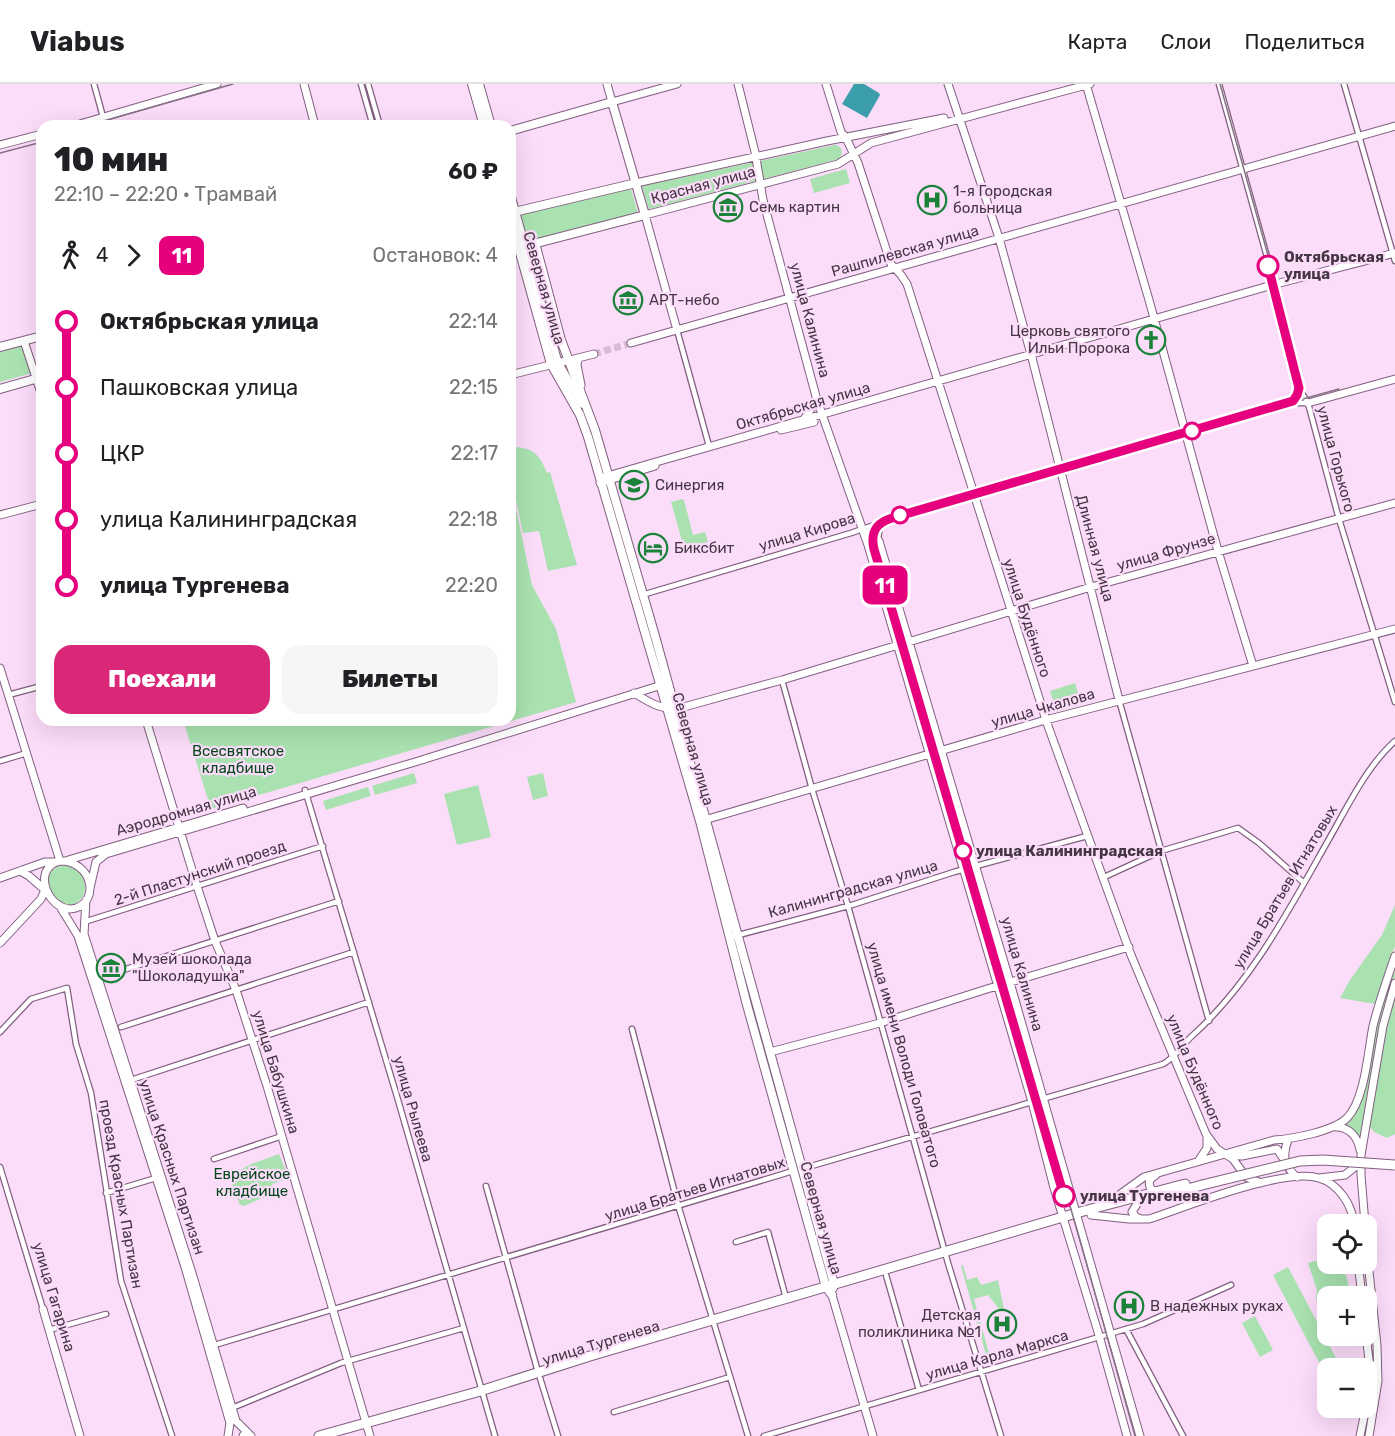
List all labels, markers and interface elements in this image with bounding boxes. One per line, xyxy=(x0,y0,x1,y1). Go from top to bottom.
text: Viabus xyxy=(30,25,125,58)
text: Карта xyxy=(1067,29,1127,54)
text: Слои xyxy=(1160,29,1211,54)
text: Поделиться xyxy=(1244,29,1365,54)
text: 10 мин xyxy=(54,140,168,179)
text: 60 ₽ xyxy=(448,158,498,185)
street label: Красная улица xyxy=(649,162,757,208)
text: 22:10 – 22:20 · Трамвай xyxy=(54,182,277,206)
place label: 1-я Городская больница xyxy=(953,182,1052,217)
hospital icon: 1-я Городская больница xyxy=(916,184,948,216)
museum icon: Семь картин xyxy=(712,191,744,223)
place label: Семь картин xyxy=(749,198,840,216)
street label: Рашпилевская улица xyxy=(829,221,981,281)
street label: Северная улица xyxy=(519,229,569,347)
icon: walk xyxy=(54,239,87,272)
icon: forward xyxy=(117,239,150,272)
text: 4 xyxy=(96,243,108,267)
text: 11 xyxy=(171,243,192,268)
text: Остановок: 4 xyxy=(373,243,498,267)
place label: Октябрьская улица xyxy=(1284,248,1384,283)
marker: Октябрьская улица xyxy=(1257,255,1279,277)
street label: улица Калинина xyxy=(786,261,834,379)
museum icon: АРТ-небо xyxy=(612,284,644,316)
place label: АРТ-небо xyxy=(649,291,720,309)
text: Октябрьская улица xyxy=(100,308,319,335)
text: 22:14 xyxy=(448,309,498,333)
place label: Церковь святого Ильи Пророка xyxy=(1010,322,1130,357)
church icon: Церковь святого Ильи Пророка xyxy=(1135,324,1167,356)
text: Пашковская улица xyxy=(100,374,298,401)
text: 22:15 xyxy=(449,375,498,399)
street label: Октябрьская улица xyxy=(734,378,872,434)
street label: улица Горького xyxy=(1313,404,1359,514)
unlabelled marker xyxy=(1183,422,1201,440)
text: ЦКР xyxy=(100,440,144,467)
text: 22:17 xyxy=(451,441,498,465)
school or university icon: Синергия xyxy=(618,469,650,501)
place label: Синергия xyxy=(655,476,724,494)
street label: Длинная улица xyxy=(1072,493,1118,603)
text: улица Калининградская xyxy=(100,506,357,533)
unlabelled marker xyxy=(891,506,909,524)
text: 22:18 xyxy=(448,507,498,531)
street label: улица Кирова xyxy=(757,509,857,555)
street label: улица Фрунзе xyxy=(1115,529,1217,575)
hotel icon: Биксбит xyxy=(637,532,669,564)
place label: Биксбит xyxy=(674,539,735,557)
street label: улица Будённого xyxy=(999,556,1055,680)
line badge: 11 xyxy=(858,566,912,604)
text: улица Тургенева xyxy=(100,572,289,599)
text: 22:20 xyxy=(445,573,498,597)
text: 11 xyxy=(875,573,895,598)
button: Поехали xyxy=(54,645,270,714)
button: Билеты xyxy=(282,645,498,714)
street label: улица Чкалова xyxy=(989,685,1097,731)
street label: Северная улица xyxy=(668,690,718,808)
park label: Всесвятское кладбище xyxy=(192,742,284,777)
street label: Аэродромная улица xyxy=(114,782,258,840)
street label: улица Братьев Игнатовых xyxy=(1229,802,1341,972)
street label: 2-й Пластунский проезд xyxy=(112,837,288,909)
marker: улица Калининградская xyxy=(954,842,972,860)
place label: улица Калининградская xyxy=(976,842,1163,860)
street label: Калининградская улица xyxy=(766,856,940,922)
street label: улица Калинина xyxy=(997,915,1047,1033)
street label: улица имени Володи Головатого xyxy=(863,940,945,1170)
place label: Музей шоколада "Шоколадушка" xyxy=(132,950,252,985)
museum icon: Музей шоколада "Шоколадушка" xyxy=(95,952,127,984)
street label: улица Бабушкина xyxy=(249,1008,303,1136)
street label: улица Будённого xyxy=(1163,1011,1227,1133)
street label: улица Рылеева xyxy=(389,1054,437,1164)
street label: улица Красных Партизан xyxy=(135,1077,209,1257)
street label: проезд Красных Партизан xyxy=(95,1098,147,1290)
street label: улица Братьев Игнатовых xyxy=(603,1153,787,1225)
street label: Северная улица xyxy=(796,1159,846,1277)
park label: Еврейское кладбище xyxy=(214,1165,290,1200)
marker: улица Тургенева xyxy=(1053,1185,1075,1207)
place label: улица Тургенева xyxy=(1080,1187,1209,1205)
map controls xyxy=(1317,1214,1377,1418)
button: locate xyxy=(1317,1214,1377,1274)
street label: улица Гагарина xyxy=(29,1240,79,1354)
button: + xyxy=(1317,1286,1377,1346)
hospital icon: В надежных руках xyxy=(1113,1290,1145,1322)
place label: В надежных руках xyxy=(1150,1297,1283,1315)
place label: Детская поликлиника №1 xyxy=(858,1306,981,1341)
hospital icon: Детская поликлиника №1 xyxy=(986,1308,1018,1340)
street label: улица Тургенева xyxy=(540,1317,662,1369)
street label: улица Карла Маркса xyxy=(924,1326,1070,1384)
button: − xyxy=(1317,1358,1377,1418)

